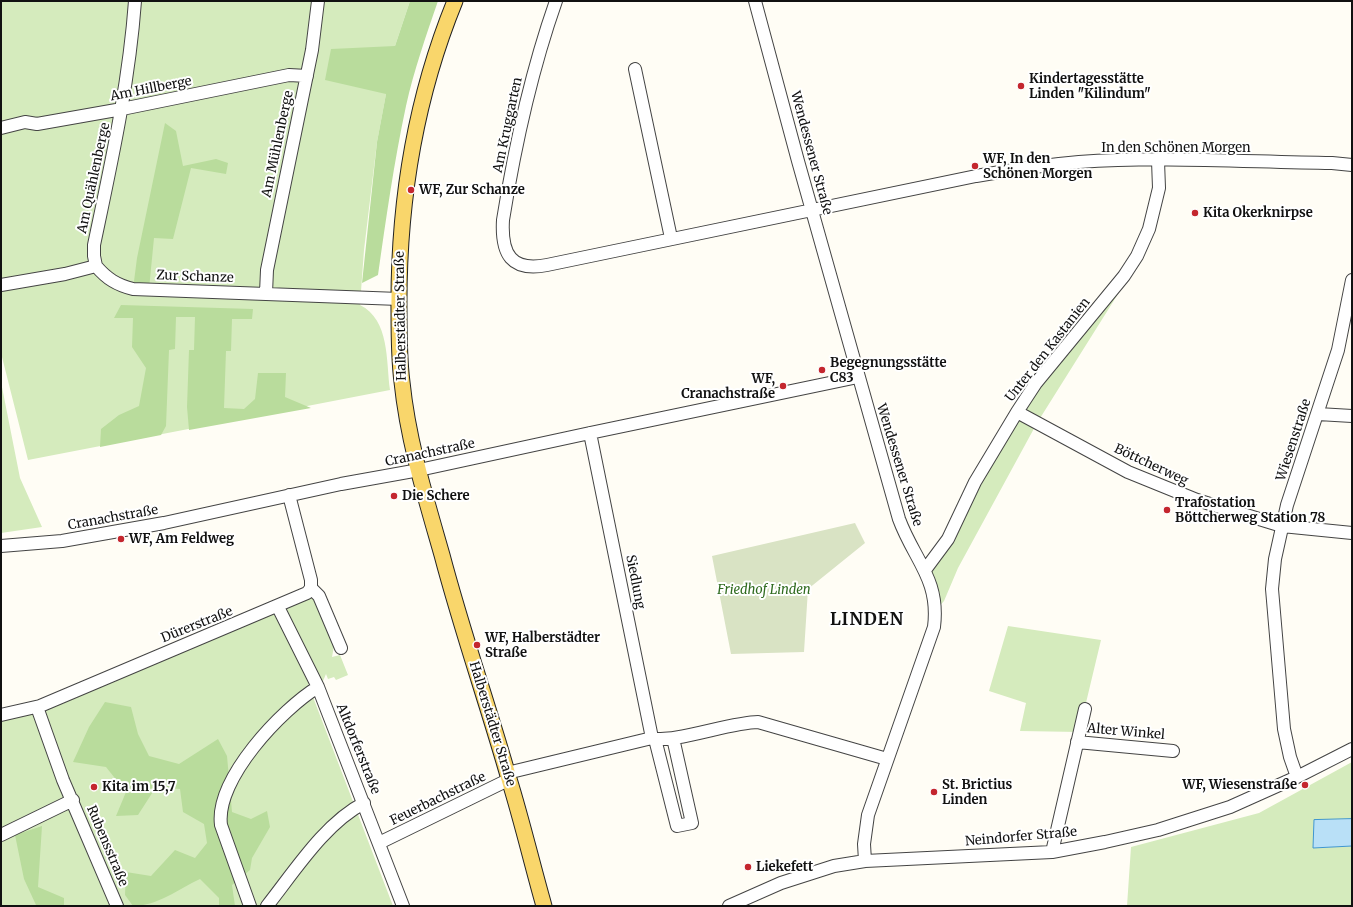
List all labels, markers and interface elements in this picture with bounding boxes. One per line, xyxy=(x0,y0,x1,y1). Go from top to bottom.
place label: Kindertagesstätte Linden "Kilindum" xyxy=(1029,71,1151,102)
street label: Am Hillberge xyxy=(109,73,193,105)
street label: Am Kruggarten xyxy=(490,76,526,174)
marker: Kindertagesstätte Linden "Kilindum" xyxy=(1016,81,1026,91)
street label: Am Mühlenberge xyxy=(259,89,297,199)
street label: Wendessener Straße xyxy=(787,89,835,217)
street label: Am Quählenberge xyxy=(75,121,113,235)
street label: In den Schönen Morgen xyxy=(1101,140,1251,156)
place label: WF, In den Schönen Morgen xyxy=(983,151,1092,182)
marker: WF, In den Schönen Morgen xyxy=(970,161,980,171)
place label: WF, Zur Schanze xyxy=(419,182,525,198)
marker: WF, Zur Schanze xyxy=(406,185,416,195)
place label: Kita Okerknirpse xyxy=(1203,205,1313,221)
marker: Kita Okerknirpse xyxy=(1190,208,1200,218)
street label: Halberstädter Straße xyxy=(392,251,410,381)
street label: Zur Schanze xyxy=(156,268,234,286)
street label: Unter den Kastanien xyxy=(1003,295,1093,405)
place label: Begegnungsstätte C83 xyxy=(830,355,947,386)
marker: Begegnungsstätte C83 xyxy=(817,365,827,375)
place label: WF, Cranachstraße xyxy=(681,371,775,402)
marker: WF, Cranachstraße xyxy=(778,381,788,391)
street label: Wiesenstraße xyxy=(1273,397,1315,483)
street label: Wendessener Straße xyxy=(873,402,925,528)
street label: Cranachstraße xyxy=(384,436,476,470)
street label: Böttcherweg xyxy=(1111,441,1191,489)
place label: Die Schere xyxy=(402,488,470,504)
marker: Die Schere xyxy=(389,491,399,501)
place label: Trafostation Böttcherweg Station 78 xyxy=(1175,495,1325,526)
street label: Cranachstraße xyxy=(67,502,159,534)
marker: Trafostation Böttcherweg Station 78 xyxy=(1162,505,1172,515)
place label: WF, Am Feldweg xyxy=(129,531,234,547)
marker: WF, Am Feldweg xyxy=(116,534,126,544)
street label: Siedlung xyxy=(622,554,648,610)
park label: Friedhof Linden xyxy=(717,582,811,598)
street label: Dürerstraße xyxy=(159,604,235,646)
district label: LINDEN xyxy=(830,610,904,630)
place label: WF, Halberstädter Straße xyxy=(485,630,600,661)
marker: WF, Halberstädter Straße xyxy=(472,640,482,650)
street label: Halberstädter Straße xyxy=(466,660,518,788)
street label: Altdorferstraße xyxy=(333,701,383,797)
street label: Alter Winkel xyxy=(1086,721,1166,743)
street label: Feuerbachstraße xyxy=(388,769,488,829)
place label: St. Brictius Linden xyxy=(942,777,1012,808)
place label: WF, Wiesenstraße xyxy=(1182,777,1297,793)
place label: Kita im 15,7 xyxy=(102,779,176,795)
marker: WF, Wiesenstraße xyxy=(1300,780,1310,790)
marker: Kita im 15,7 xyxy=(89,782,99,792)
marker: St. Brictius Linden xyxy=(929,787,939,797)
street label: Rubensstraße xyxy=(83,803,131,889)
street label: Neindorfer Straße xyxy=(964,824,1078,850)
place label: Liekefett xyxy=(756,859,813,875)
marker: Liekefett xyxy=(743,862,753,872)

